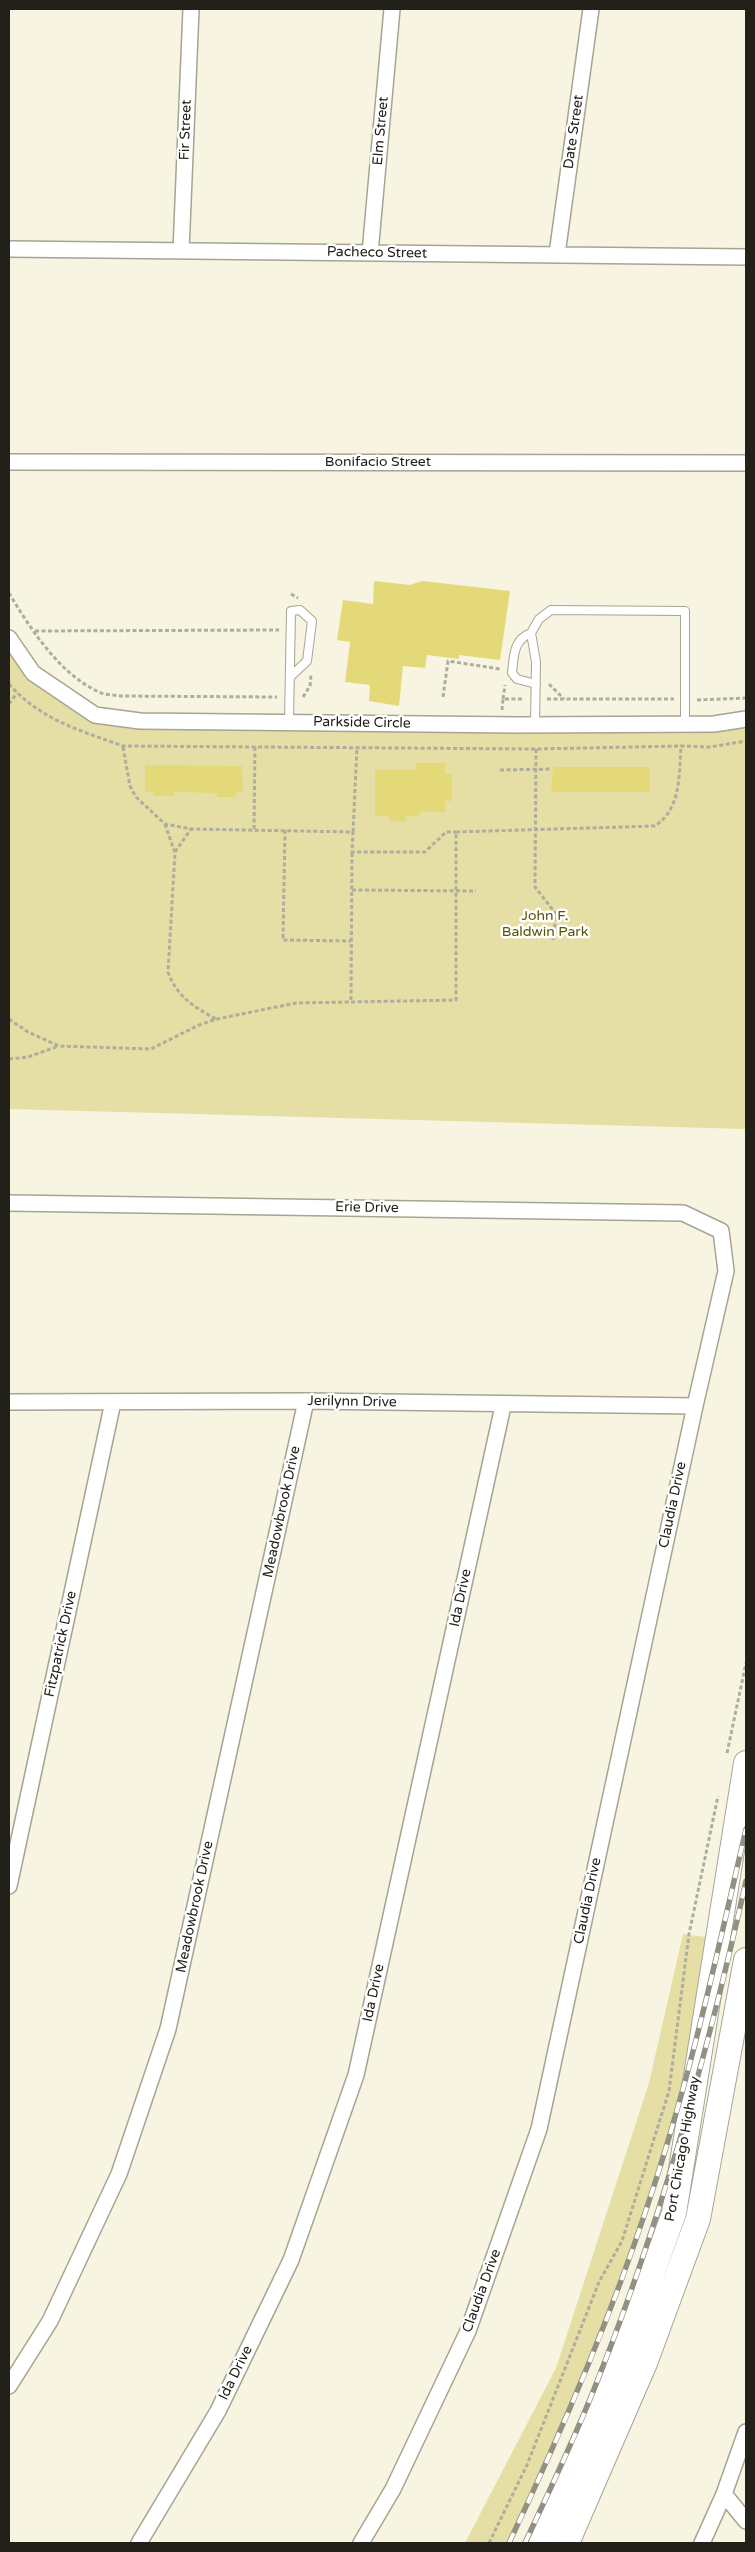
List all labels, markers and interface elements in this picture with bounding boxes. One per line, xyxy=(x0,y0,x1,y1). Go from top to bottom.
street label: Date Street xyxy=(560,94,588,170)
street label: Elm Street xyxy=(370,96,392,166)
street label: Fir Street xyxy=(177,99,195,161)
street label: Pacheco Street xyxy=(327,244,427,262)
street label: Bonifacio Street xyxy=(325,454,431,470)
street label: Parkside Circle xyxy=(313,714,411,732)
park label: John F. Baldwin Park xyxy=(502,908,588,940)
street label: Erie Drive xyxy=(335,1199,399,1217)
street label: Jerilynn Drive xyxy=(307,1393,397,1411)
street label: Meadowbrook Drive xyxy=(260,1445,304,1579)
street label: Claudia Drive xyxy=(656,1460,690,1550)
street label: Ida Drive xyxy=(447,1568,475,1628)
street label: Fitzpatrick Drive xyxy=(42,1589,80,1699)
street label: Meadowbrook Drive xyxy=(173,1840,217,1974)
street label: Claudia Drive xyxy=(571,1856,605,1946)
street label: Ida Drive xyxy=(360,1963,388,2023)
street label: Port Chicago Highway xyxy=(662,2075,704,2223)
street label: Claudia Drive xyxy=(459,2247,505,2335)
street label: Ida Drive xyxy=(216,2343,256,2403)

